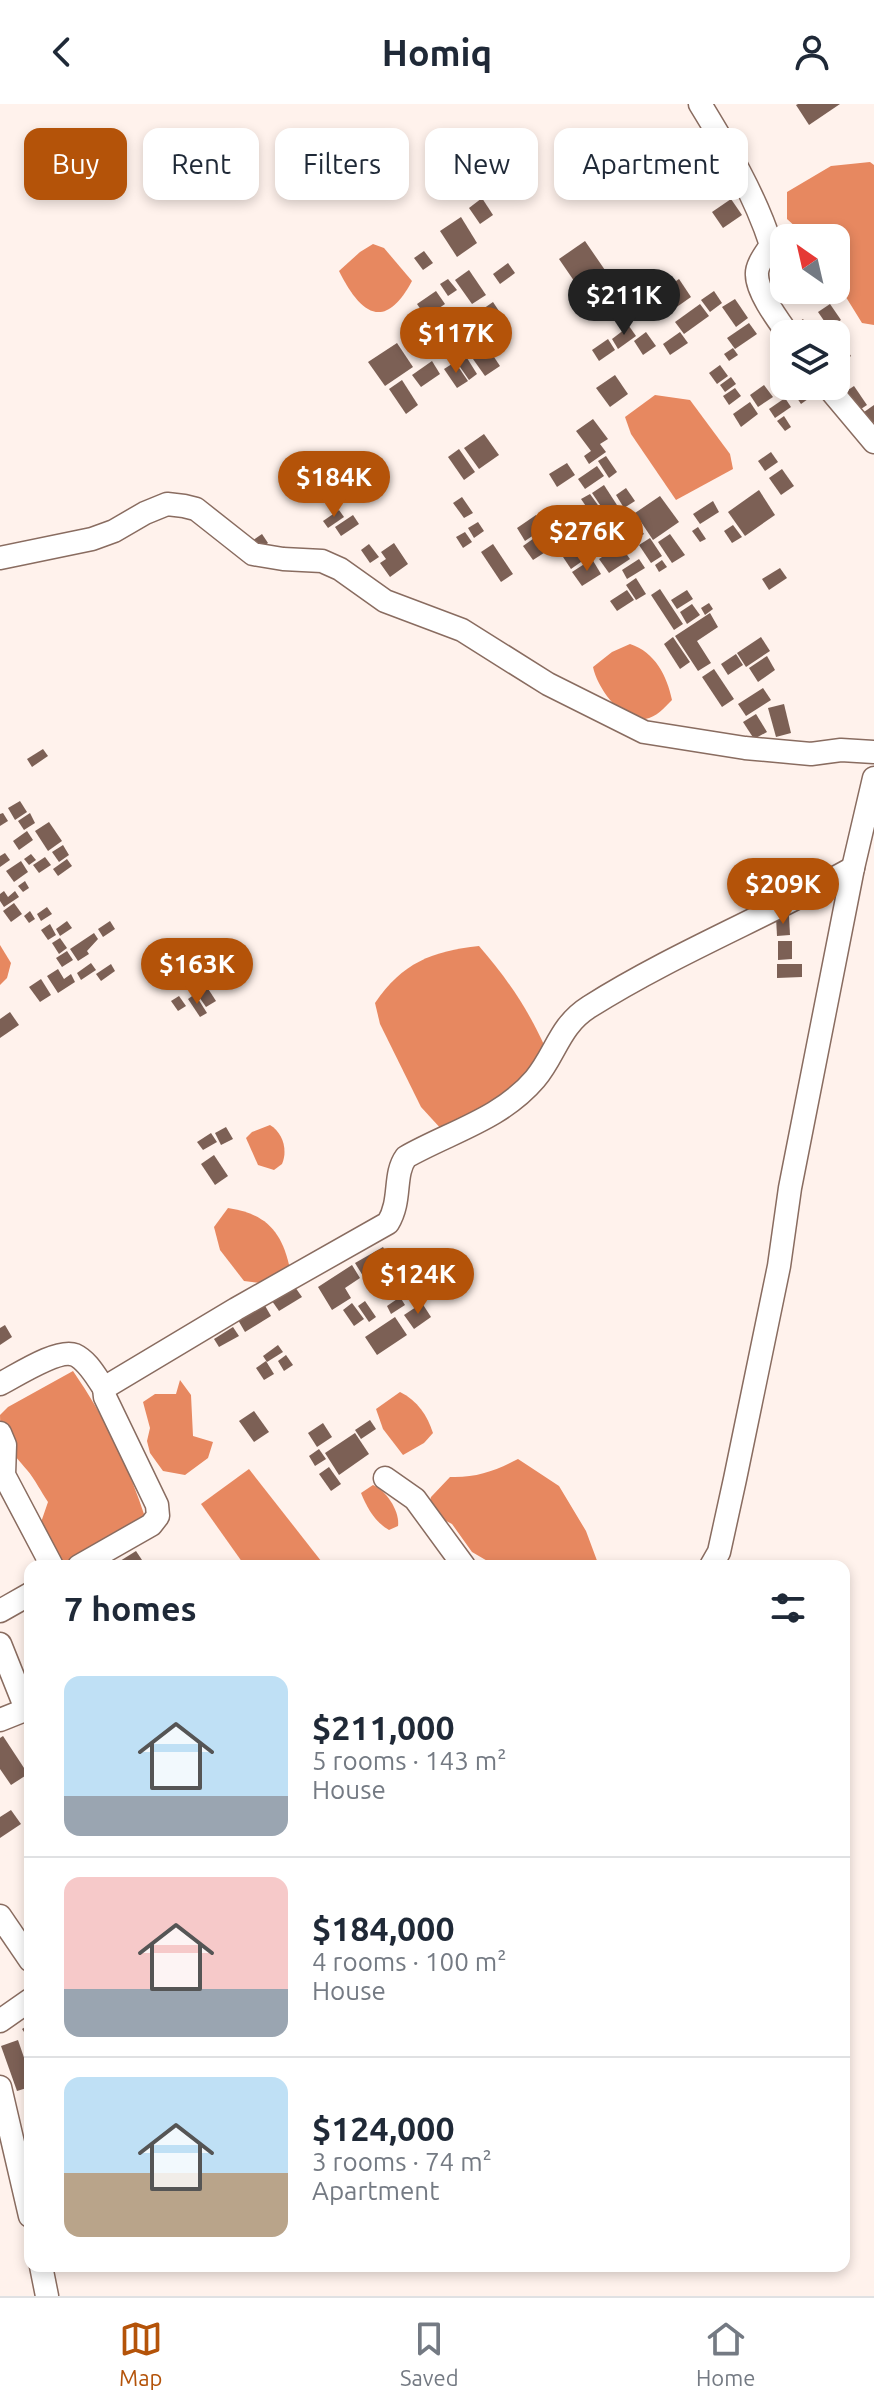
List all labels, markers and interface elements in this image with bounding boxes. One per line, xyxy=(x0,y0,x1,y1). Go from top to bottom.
icon: back xyxy=(40,30,84,74)
icon: person xyxy=(790,30,834,74)
text: Homiq xyxy=(382,32,492,73)
chip: Buy xyxy=(24,128,127,200)
chip: Rent xyxy=(143,128,259,200)
chip: Filters xyxy=(275,128,409,200)
chip: New xyxy=(425,128,538,200)
chip: Apartment xyxy=(554,128,748,200)
north arrow xyxy=(770,224,850,304)
map controls xyxy=(770,224,850,400)
pin: $211K xyxy=(568,269,680,337)
text: $211K xyxy=(586,280,662,309)
pin: $117K xyxy=(400,307,512,375)
text: $117K xyxy=(418,318,494,347)
button: layers xyxy=(770,320,850,400)
pin: $184K xyxy=(278,451,390,519)
text: $184K xyxy=(296,462,372,491)
pin: $276K xyxy=(531,505,643,573)
text: $276K xyxy=(549,516,625,545)
pin: $209K xyxy=(727,858,839,926)
text: $209K xyxy=(745,869,821,898)
pin: $163K xyxy=(141,938,253,1006)
text: $163K xyxy=(159,949,235,978)
pin: $124K xyxy=(362,1248,474,1316)
text: $124K xyxy=(380,1259,456,1288)
icon: filters xyxy=(766,1586,810,1630)
text: 7 homes xyxy=(64,1589,197,1627)
icon: home xyxy=(128,1708,224,1804)
text: $211,000 xyxy=(312,1708,455,1746)
text: 5 rooms · 143 m² xyxy=(312,1746,507,1775)
text: House xyxy=(312,1775,386,1804)
icon: home xyxy=(128,1909,224,2005)
text: $184,000 xyxy=(312,1909,455,1947)
text: 4 rooms · 100 m² xyxy=(312,1947,507,1976)
text: House xyxy=(312,1976,386,2005)
icon: home xyxy=(128,2109,224,2205)
text: $124,000 xyxy=(312,2109,455,2147)
text: 3 rooms · 74 m² xyxy=(312,2147,492,2176)
text: Apartment xyxy=(312,2176,439,2205)
tab: Map xyxy=(119,2317,163,2390)
tab: Saved xyxy=(400,2317,459,2390)
tab: Home xyxy=(696,2317,755,2390)

